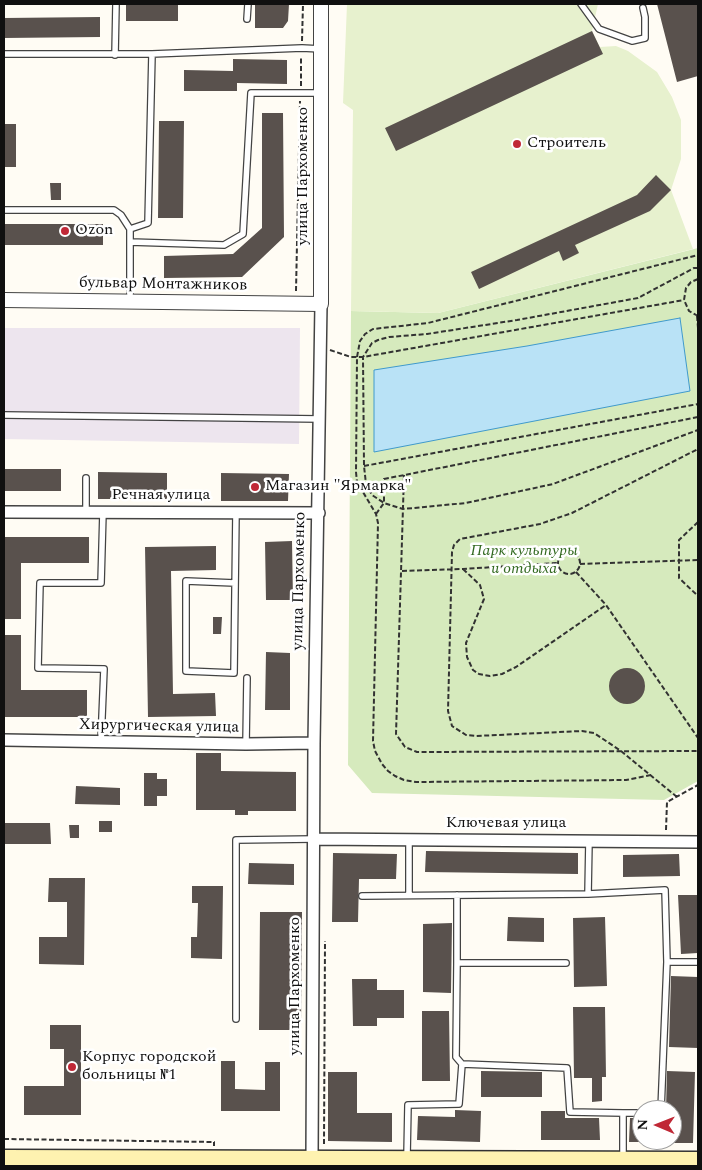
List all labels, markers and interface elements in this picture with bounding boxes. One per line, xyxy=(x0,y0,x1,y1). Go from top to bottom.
street label: улица Пархоменко xyxy=(294,107,314,245)
place label: Строитель xyxy=(527,134,606,154)
marker: Строитель xyxy=(511,138,523,150)
place label: Ozon xyxy=(75,221,113,241)
marker: Ozon xyxy=(59,225,71,237)
street label: бульвар Монтажников xyxy=(79,274,247,296)
place label: Магазин "Ярмарка" xyxy=(265,477,412,497)
marker: Магазин "Ярмарка" xyxy=(249,481,261,493)
street label: Речная улица xyxy=(112,486,210,506)
street label: улица Пархоменко xyxy=(289,512,311,650)
park label: Парк культуры и отдыха xyxy=(470,542,578,580)
street label: Хирургическая улица xyxy=(79,716,239,738)
street label: Ключевая улица xyxy=(446,814,566,834)
street label: улица Пархоменко xyxy=(286,917,306,1055)
place label: Корпус городской больницы №1 xyxy=(82,1048,216,1086)
marker: Корпус городской больницы №1 xyxy=(66,1061,78,1073)
north arrow xyxy=(632,1100,682,1150)
text: N xyxy=(632,1119,653,1131)

